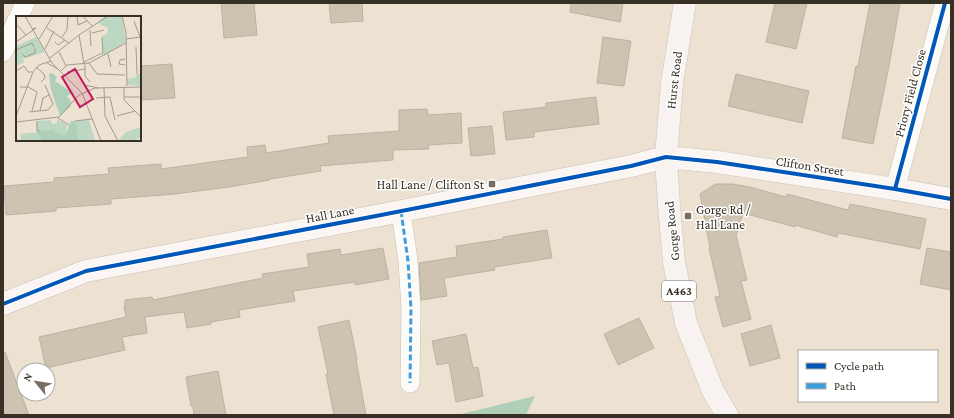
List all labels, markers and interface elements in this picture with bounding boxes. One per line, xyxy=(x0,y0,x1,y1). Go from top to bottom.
inset map xyxy=(16,16,141,141)
street label: Priory Field Close xyxy=(891,47,929,139)
street label: Hurst Road xyxy=(663,50,685,110)
street label: Clifton Street xyxy=(775,153,846,179)
place label: Hall Lane / Clifton St xyxy=(377,177,485,192)
marker: Hall Lane / Clifton St xyxy=(487,179,497,189)
street label: Gorge Road xyxy=(661,200,683,262)
street label: Hall Lane xyxy=(305,202,356,226)
place label: Gorge Rd / Hall Lane xyxy=(696,202,751,232)
marker: Gorge Rd / Hall Lane xyxy=(683,211,693,221)
road number: A463 xyxy=(662,281,696,301)
legend xyxy=(798,350,938,402)
text: Cycle path xyxy=(834,359,885,373)
north arrow xyxy=(16,362,56,402)
text: N xyxy=(20,370,35,383)
text: Path xyxy=(834,379,856,393)

